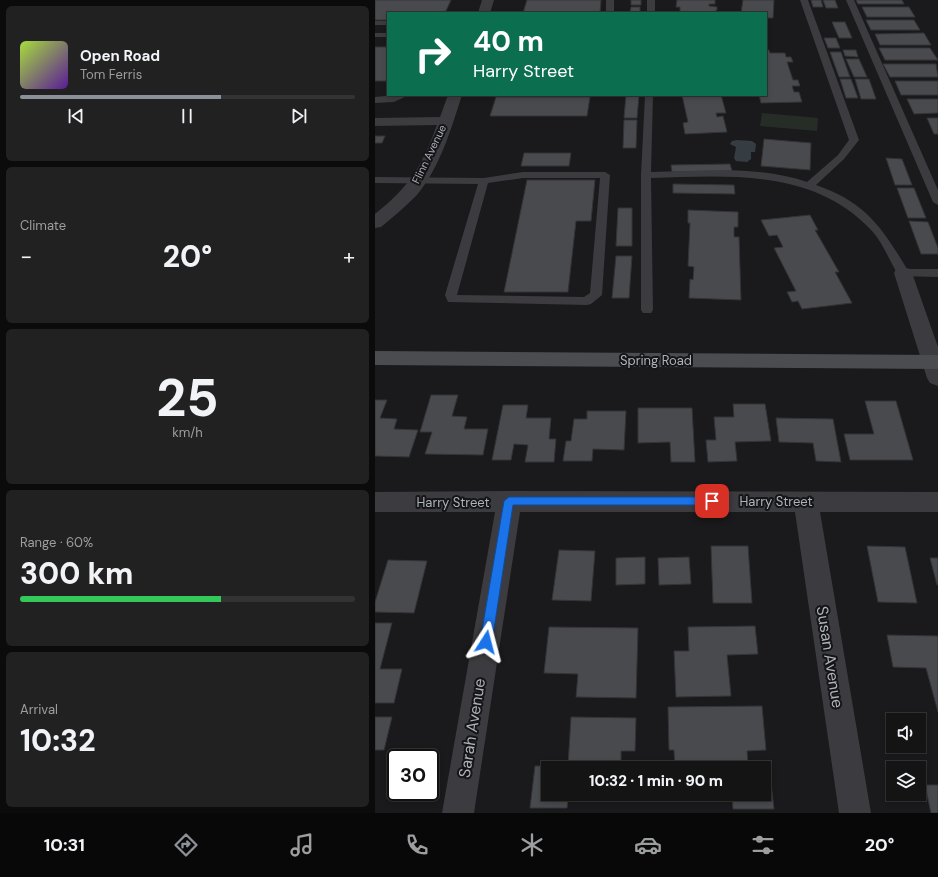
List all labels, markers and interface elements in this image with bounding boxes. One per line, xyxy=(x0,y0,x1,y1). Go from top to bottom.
text: 40 m xyxy=(473,23,544,60)
icon: right xyxy=(407,28,459,80)
text: Open Road xyxy=(80,46,160,66)
text: Harry Street xyxy=(473,59,574,83)
text: Tom Ferris xyxy=(80,66,142,83)
icon: previous xyxy=(65,105,87,127)
icon: pause xyxy=(176,105,198,127)
icon: next xyxy=(288,105,310,127)
street label: Flinn Avenue xyxy=(409,122,449,186)
text: Climate xyxy=(20,217,66,234)
text: 20° xyxy=(163,237,212,276)
text: − xyxy=(20,242,32,271)
text: + xyxy=(343,242,355,271)
street label: Spring Road xyxy=(620,352,692,369)
text: 25 xyxy=(156,364,219,432)
text: km/h xyxy=(172,424,203,441)
pin xyxy=(695,484,729,518)
icon: arrive xyxy=(701,490,723,512)
street label: Harry Street xyxy=(739,493,813,510)
street label: Harry Street xyxy=(416,494,490,511)
text: Range · 60% xyxy=(20,534,93,551)
text: 300 km xyxy=(20,554,133,593)
street label: Susan Avenue xyxy=(812,604,848,710)
position arrow xyxy=(465,621,507,663)
street label: Sarah Avenue xyxy=(454,677,490,779)
text: Arrival xyxy=(20,701,58,718)
map controls xyxy=(886,713,926,801)
button: sound xyxy=(886,713,926,753)
text: 10:32 xyxy=(20,721,96,760)
speed limit sign: 30 xyxy=(387,749,439,801)
button: layers xyxy=(886,761,926,801)
text: 10:32 · 1 min · 90 m xyxy=(589,771,723,791)
icon: directions xyxy=(172,831,200,859)
icon: music xyxy=(288,831,316,859)
icon: phone xyxy=(403,831,431,859)
icon: climate xyxy=(518,831,546,859)
icon: car xyxy=(634,831,662,859)
icon: filters xyxy=(749,831,777,859)
text: 10:31 xyxy=(44,833,85,857)
text: 20° xyxy=(865,833,894,857)

